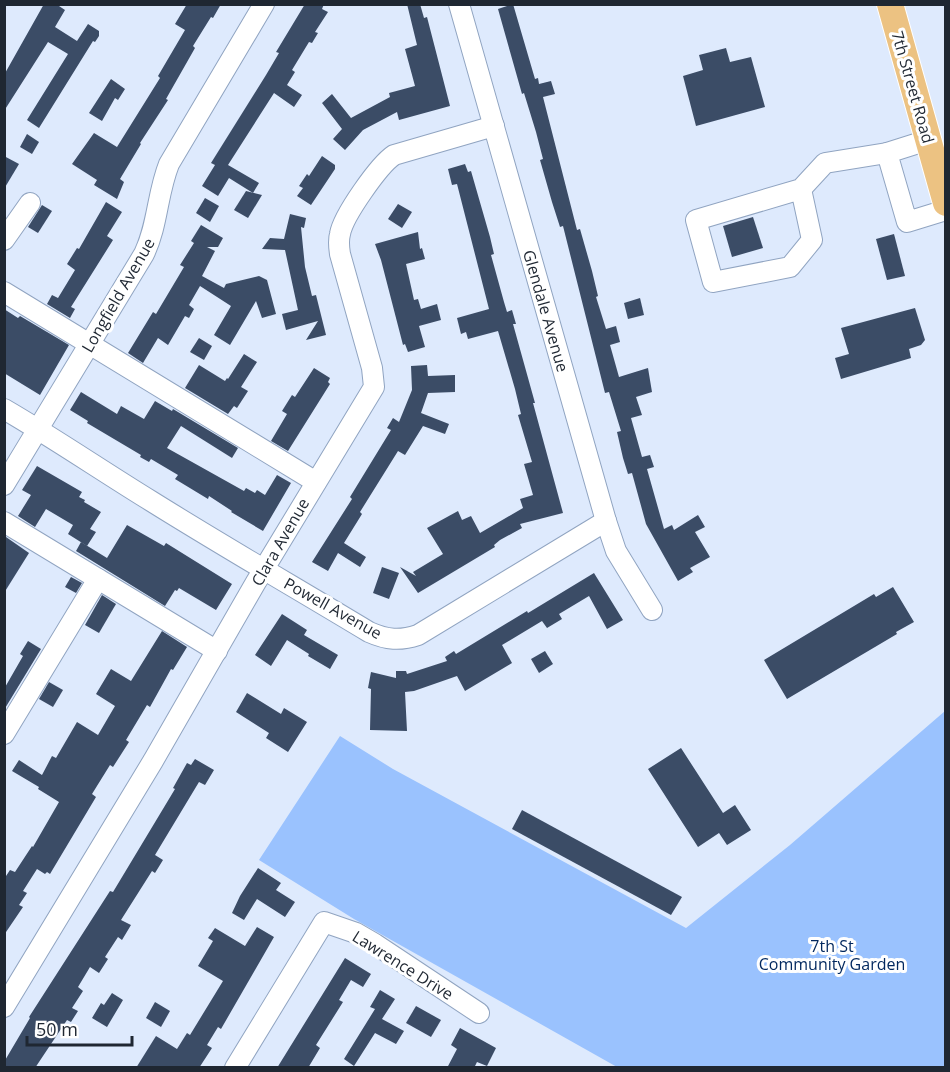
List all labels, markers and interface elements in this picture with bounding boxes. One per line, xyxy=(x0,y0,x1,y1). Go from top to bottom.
street label: 7th Street Road xyxy=(886,28,940,146)
street label: Longfield Avenue xyxy=(76,234,160,356)
street label: Glendale Avenue xyxy=(518,247,574,375)
street label: Clara Avenue xyxy=(246,494,314,590)
street label: Powell Avenue xyxy=(280,572,386,644)
street label: Lawrence Drive xyxy=(348,925,458,1005)
park label: 7th St Community Garden xyxy=(759,935,905,975)
scale bar xyxy=(27,1009,132,1047)
text: 50 m xyxy=(36,1017,78,1041)

